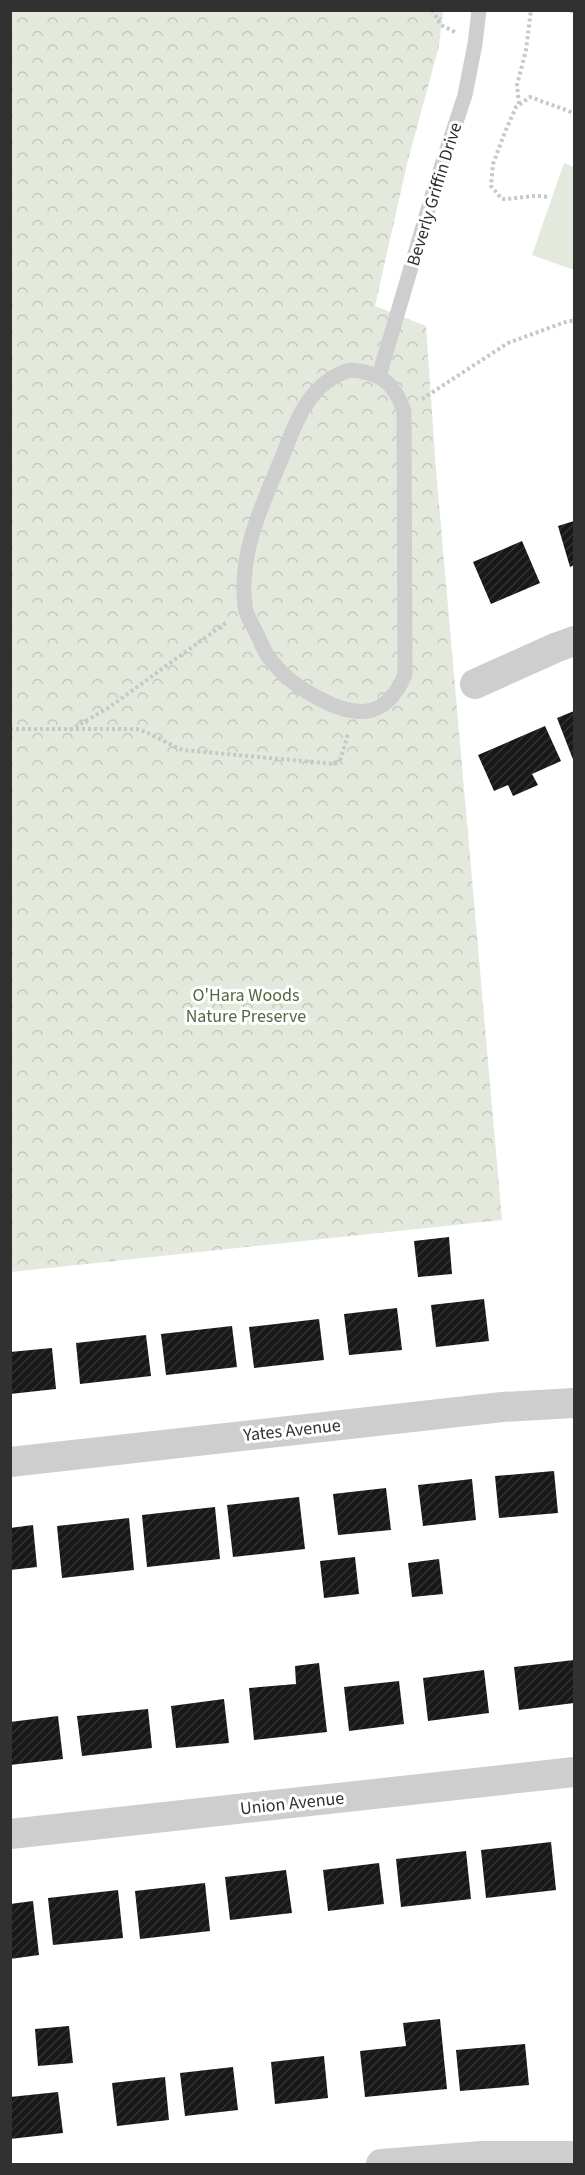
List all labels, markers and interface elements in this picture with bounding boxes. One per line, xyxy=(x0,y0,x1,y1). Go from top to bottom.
street label: Beverly Griffin Drive xyxy=(401,119,468,269)
park label: O'Hara Woods Nature Preserve xyxy=(186,983,306,1029)
street label: Yates Avenue xyxy=(241,1413,342,1448)
street label: Union Avenue xyxy=(239,1786,345,1821)

